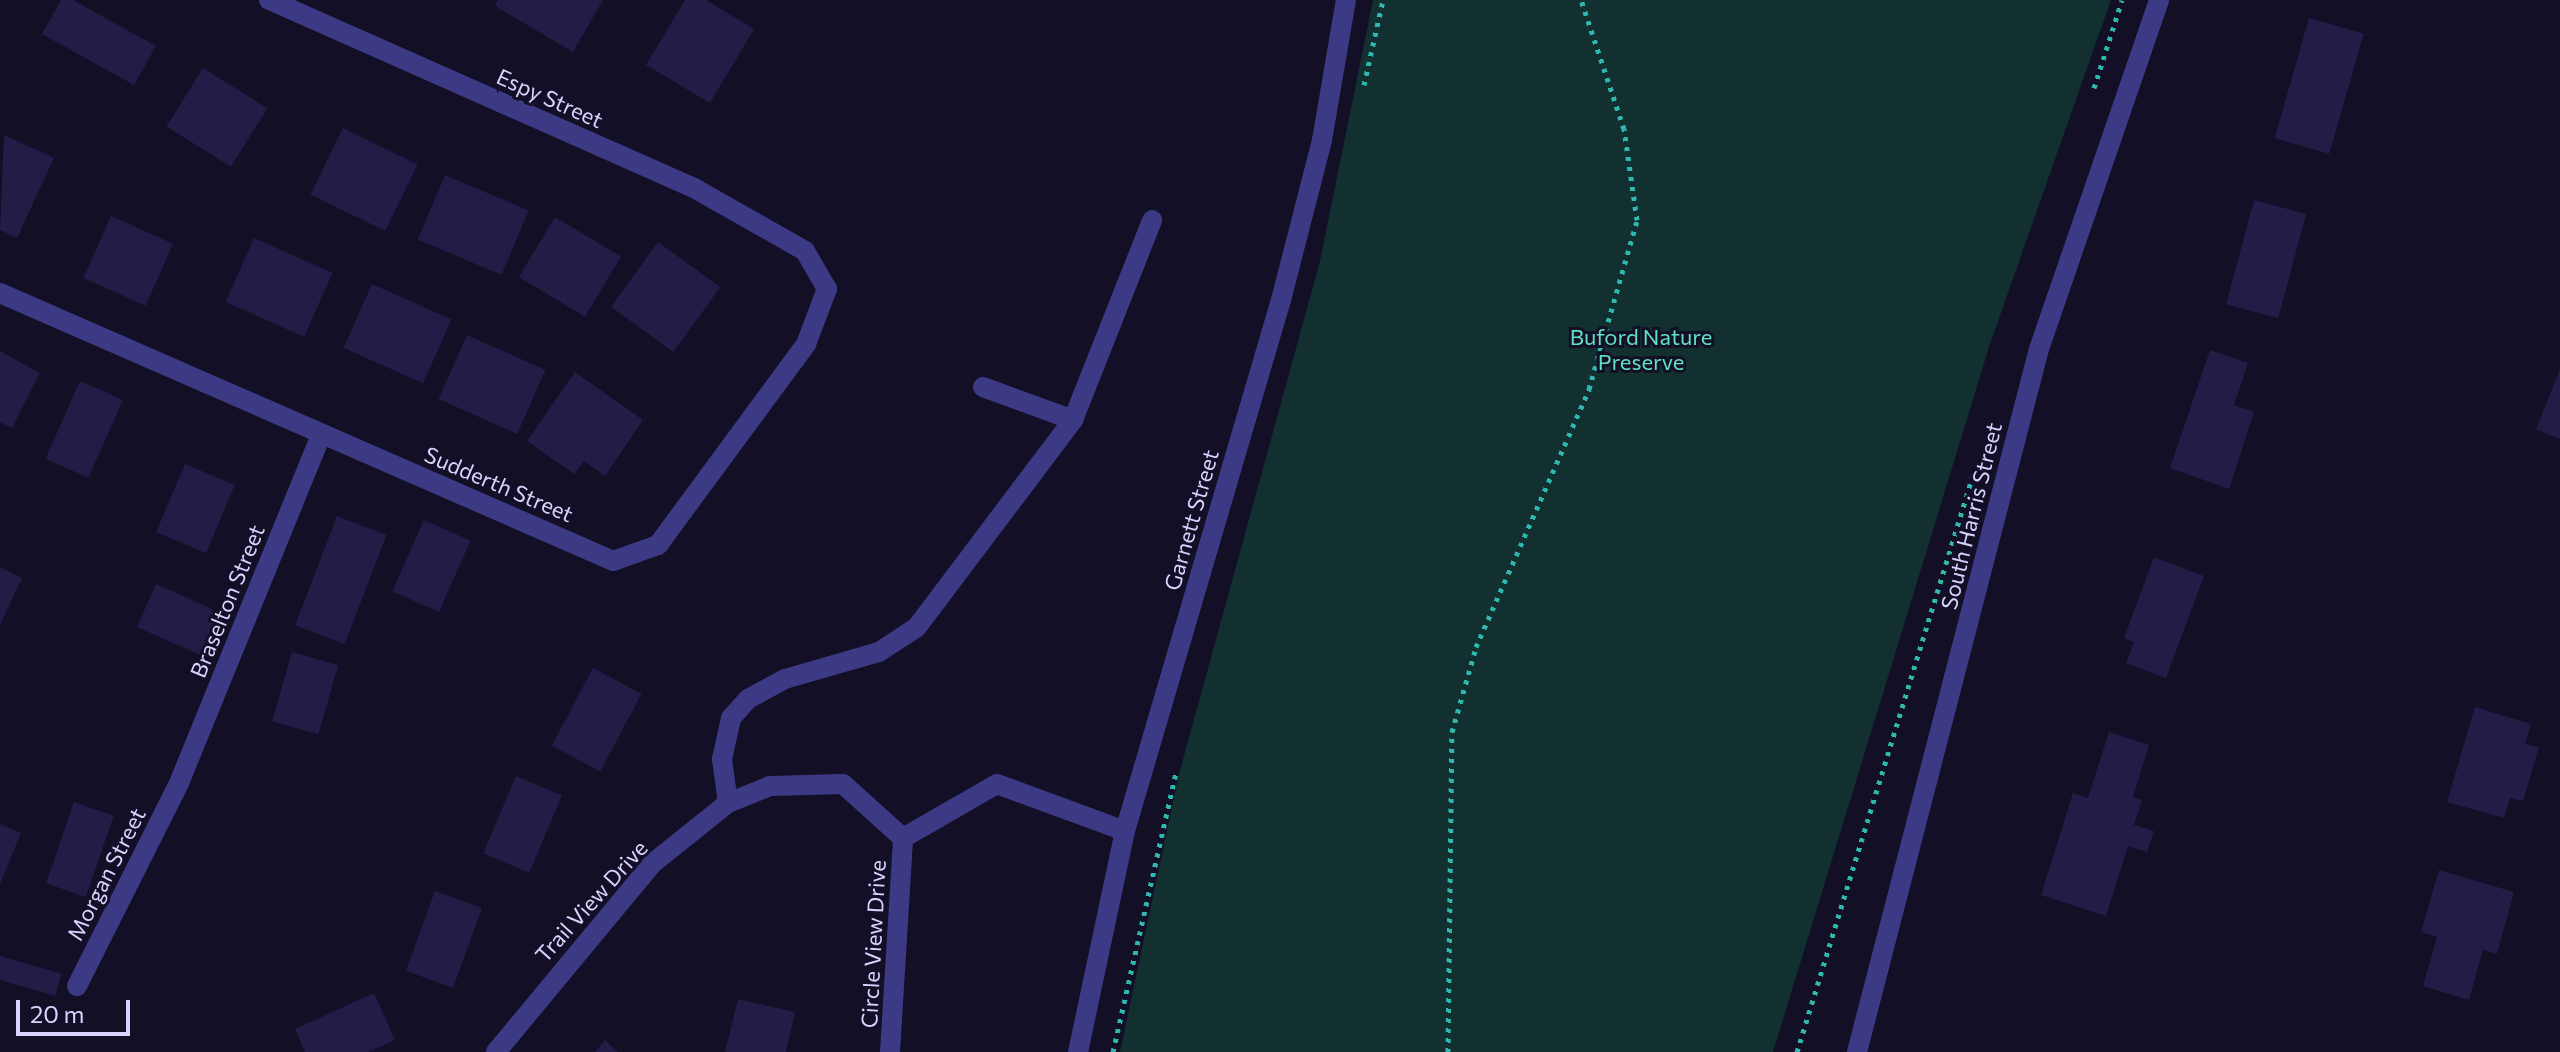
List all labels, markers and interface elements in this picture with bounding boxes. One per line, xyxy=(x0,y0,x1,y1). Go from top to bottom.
street label: Espy Street xyxy=(493,63,607,133)
park label: Buford Nature Preserve xyxy=(1570,323,1712,374)
street label: South Harris Street xyxy=(1935,420,2007,612)
street label: Sudderth Street xyxy=(421,441,577,527)
street label: Garnett Street xyxy=(1158,447,1224,593)
street label: Braselton Street xyxy=(184,521,270,681)
street label: Morgan Street xyxy=(61,803,151,945)
street label: Trail View Drive xyxy=(529,835,653,967)
street label: Circle View Drive xyxy=(855,859,891,1029)
scale bar xyxy=(20,984,134,1034)
text: 20 m xyxy=(30,999,84,1028)

